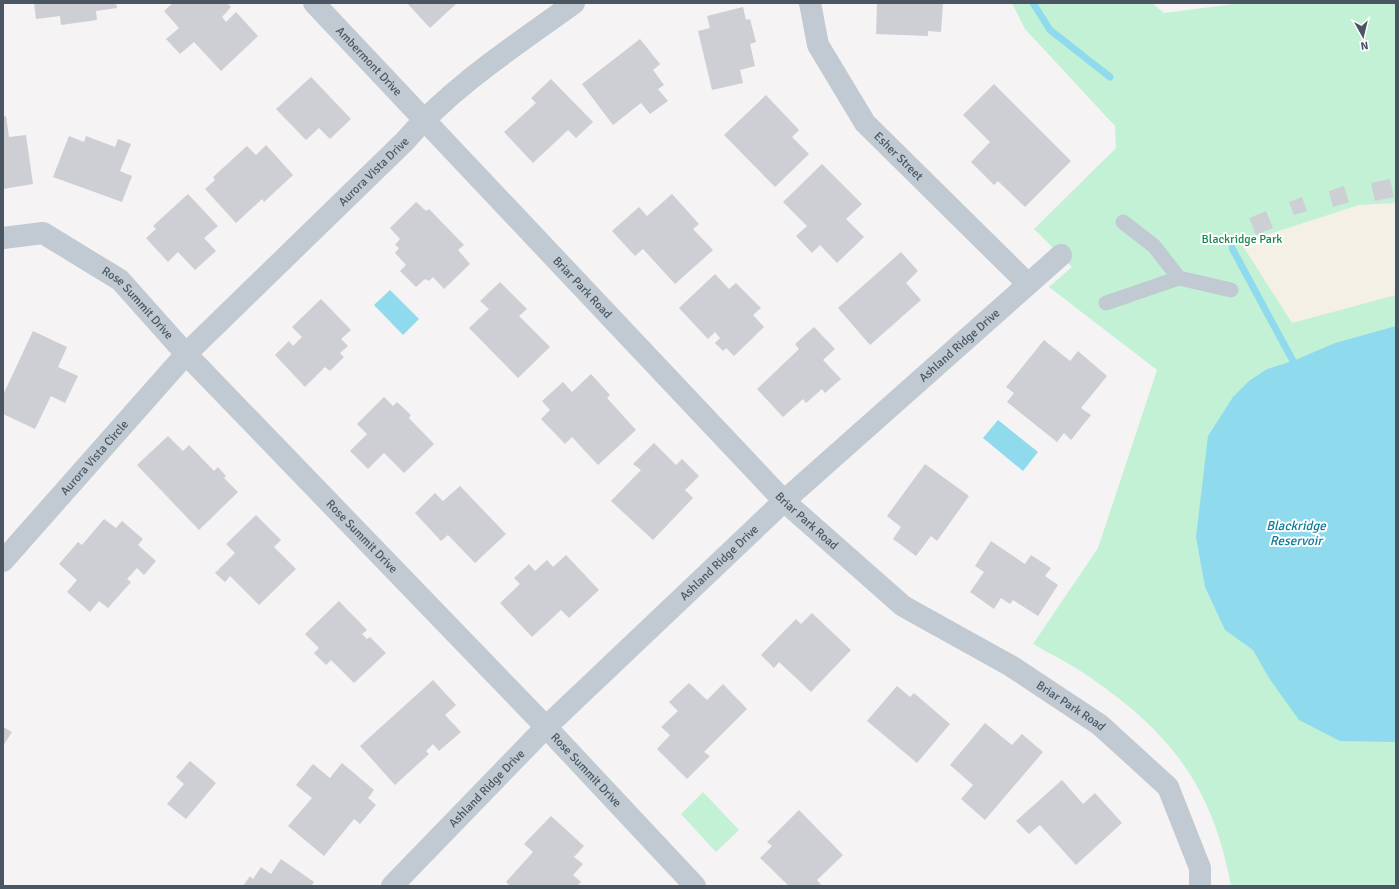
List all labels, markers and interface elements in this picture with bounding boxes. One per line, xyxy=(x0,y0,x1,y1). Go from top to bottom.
north arrow xyxy=(1343,16,1383,56)
street label: Ambermont Drive xyxy=(333,23,405,99)
text: N xyxy=(1360,38,1369,52)
street label: Esher Street xyxy=(871,129,926,184)
street label: Aurora Vista Drive xyxy=(335,134,412,209)
park label: Blackridge Park xyxy=(1202,232,1282,247)
street label: Briar Park Road xyxy=(550,253,615,321)
street label: Rose Summit Drive xyxy=(99,263,177,342)
street label: Ashland Ridge Drive xyxy=(916,305,1003,385)
street label: Aurora Vista Circle xyxy=(57,417,132,498)
street label: Briar Park Road xyxy=(772,489,841,553)
street label: Rose Summit Drive xyxy=(323,496,401,576)
water label: Blackridge Reservoir xyxy=(1266,518,1327,549)
street label: Ashland Ridge Drive xyxy=(677,522,762,604)
street label: Briar Park Road xyxy=(1034,678,1109,734)
street label: Rose Summit Drive xyxy=(548,730,625,810)
street label: Ashland Ridge Drive xyxy=(445,746,528,831)

